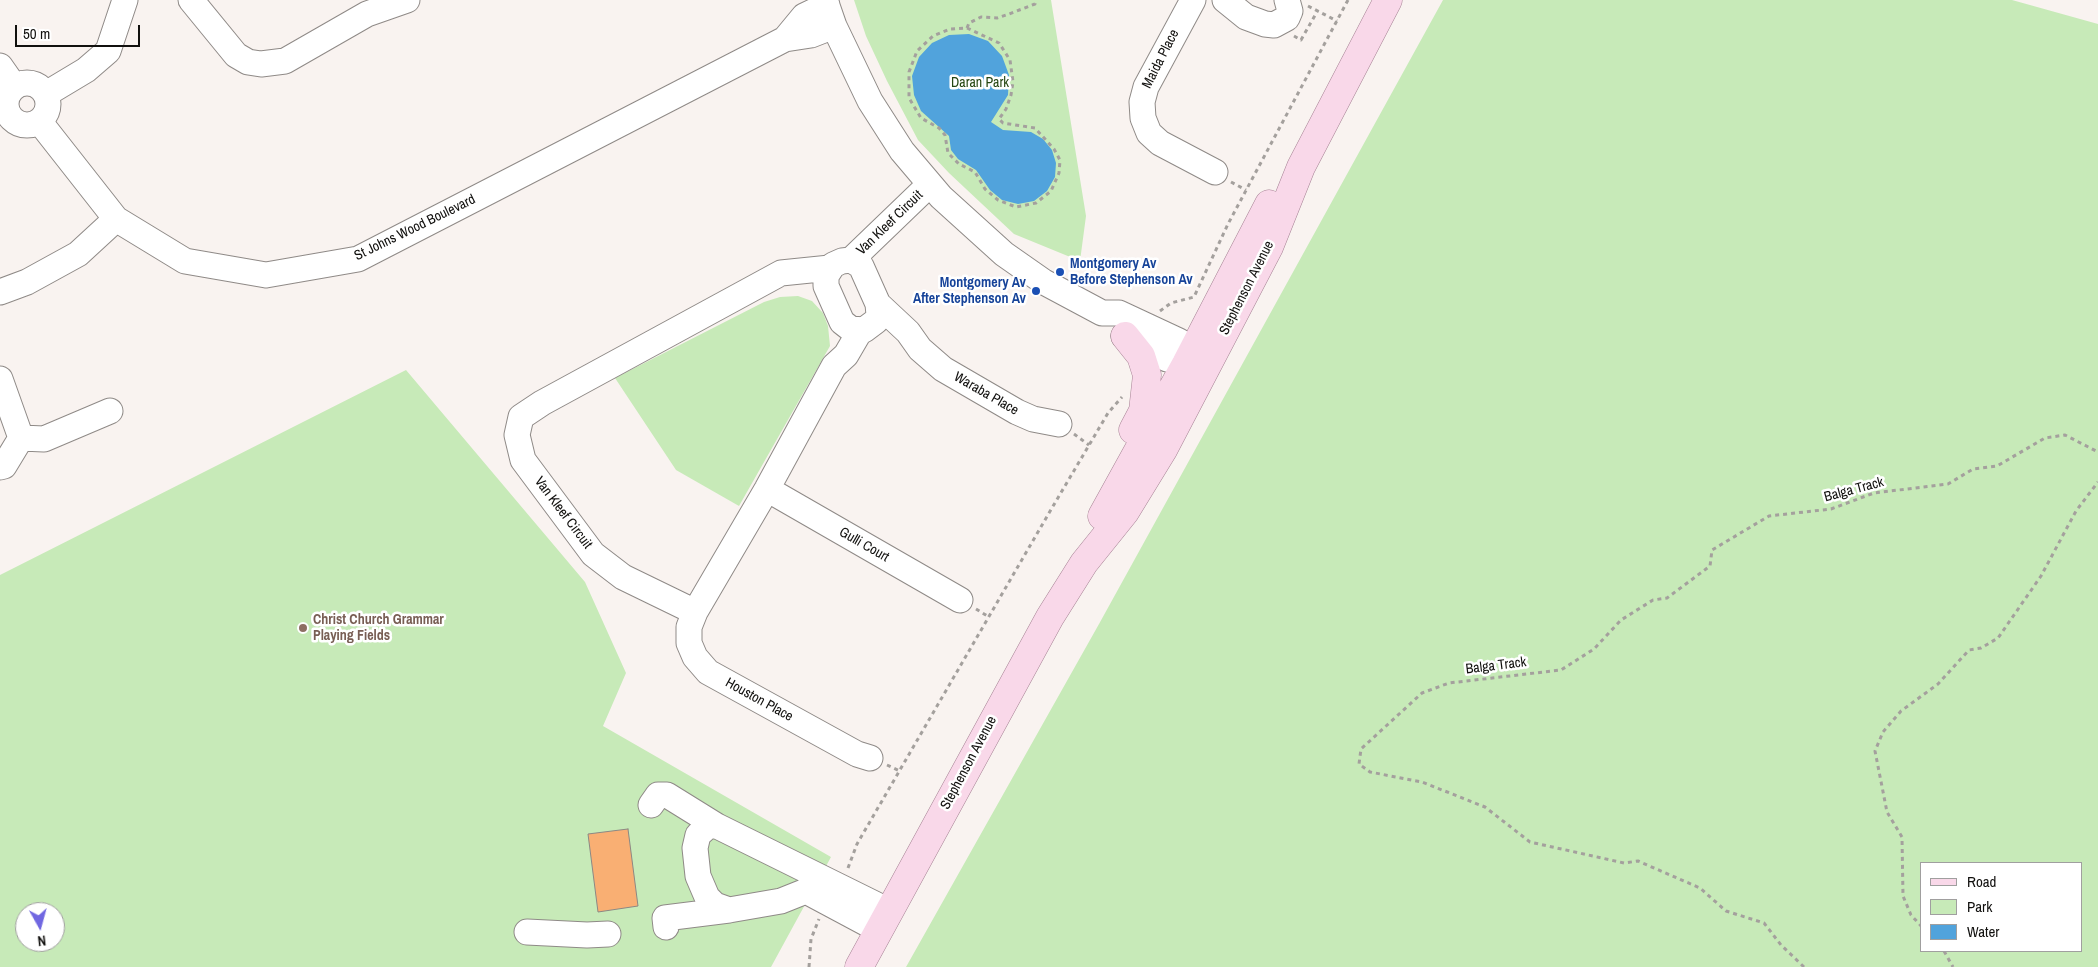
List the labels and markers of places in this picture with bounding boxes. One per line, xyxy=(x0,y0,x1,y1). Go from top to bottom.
place label: Montgomery Av Before Stephenson Av xyxy=(1070,256,1193,288)
marker: Montgomery Av Before Stephenson Av xyxy=(1054,266,1066,278)
place label: Montgomery Av After Stephenson Av xyxy=(913,275,1026,308)
marker: Montgomery Av After Stephenson Av xyxy=(1030,285,1042,297)
place label: Christ Church Grammar Playing Fields xyxy=(313,612,444,644)
marker: Christ Church Grammar Playing Fields xyxy=(297,622,309,634)

